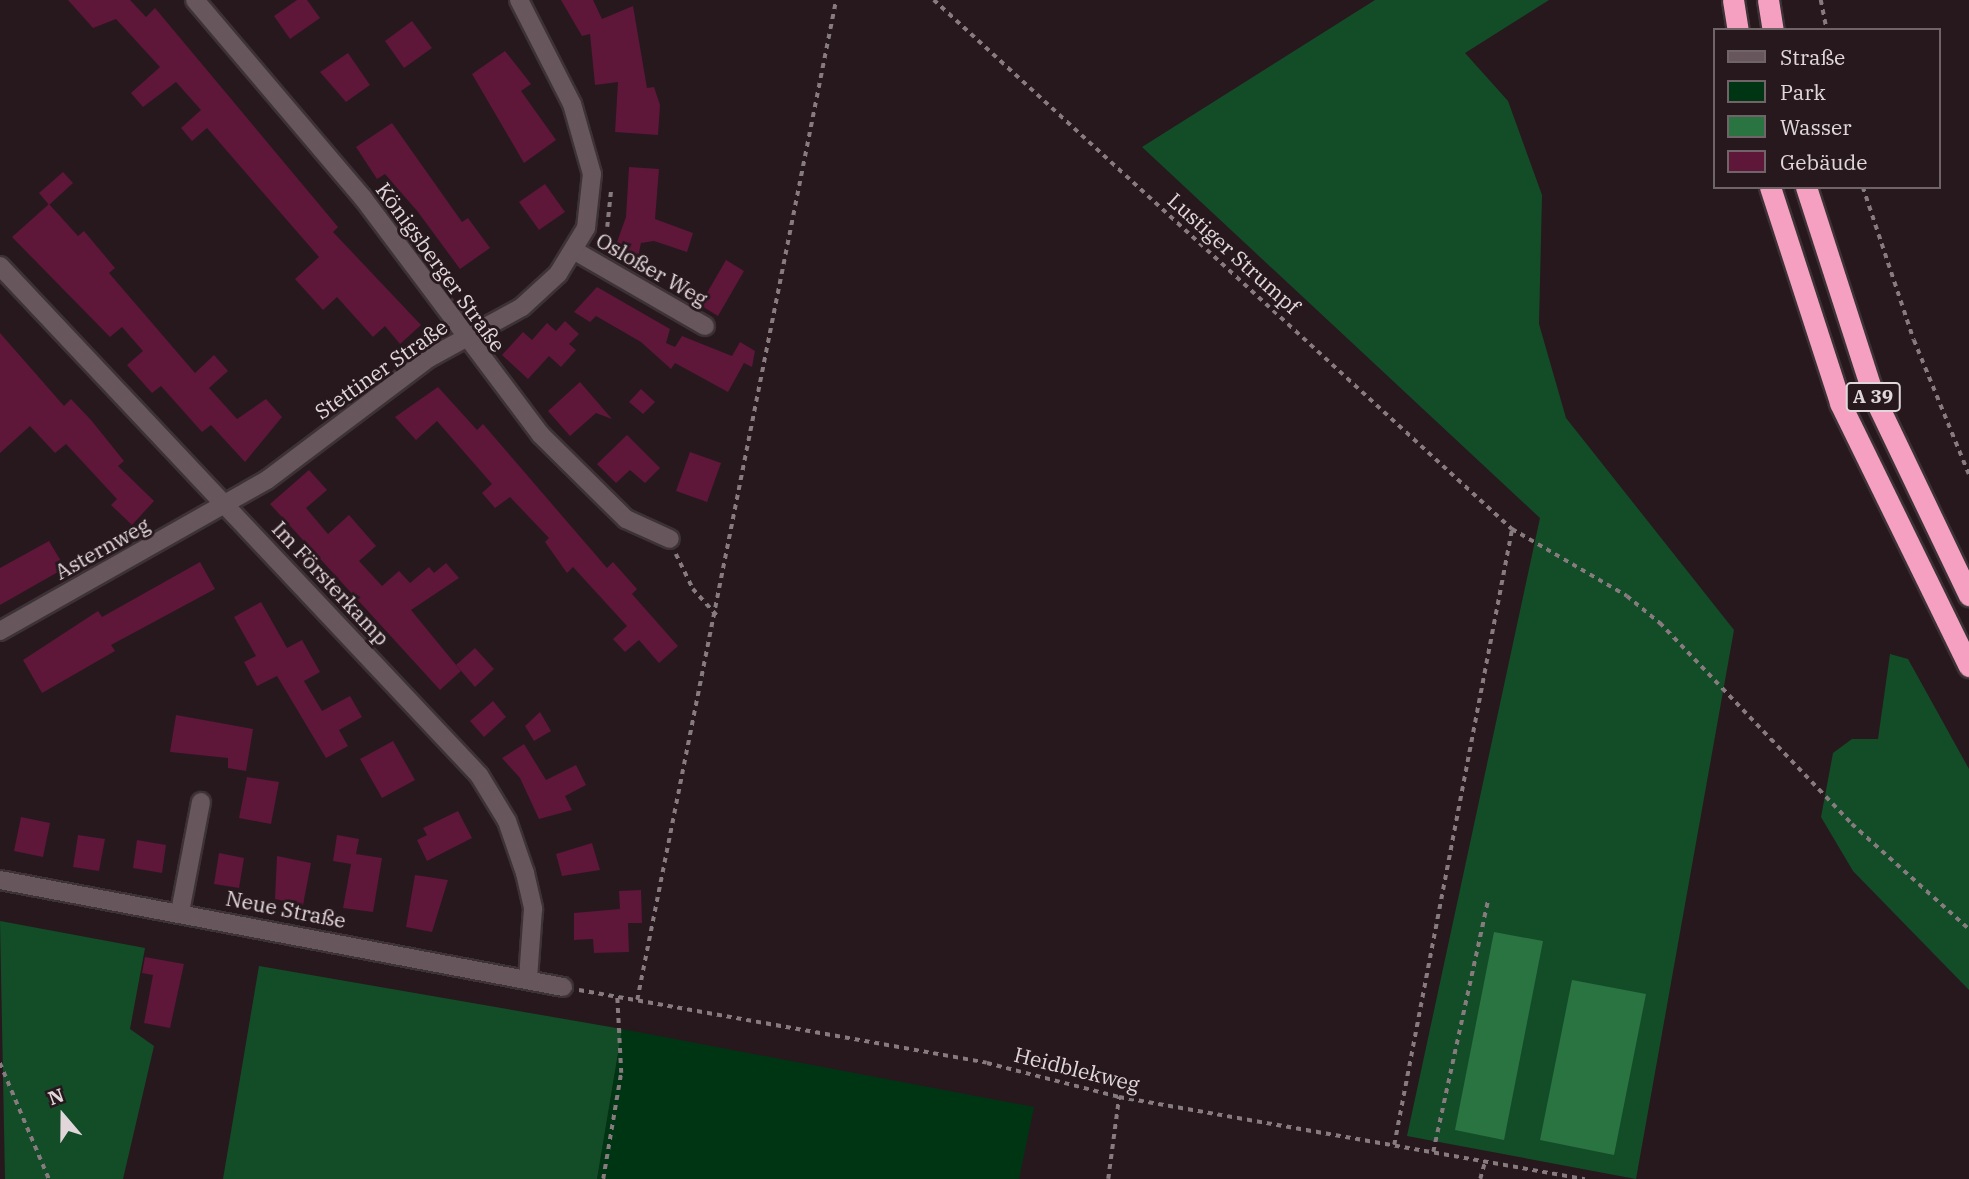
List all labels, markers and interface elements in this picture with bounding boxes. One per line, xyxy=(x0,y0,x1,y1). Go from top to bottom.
legend xyxy=(1714,28,1941,189)
text: Straße xyxy=(1780,43,1845,71)
text: Park xyxy=(1780,78,1826,106)
text: Wasser xyxy=(1780,113,1851,141)
text: Gebäude xyxy=(1780,148,1868,176)
street label: Königsberger Straße xyxy=(371,177,511,357)
street label: Lustiger Strumpf xyxy=(1163,187,1305,319)
street label: Osloßer Weg xyxy=(592,227,712,311)
street label: Stettiner Straße xyxy=(310,314,452,424)
road number: A 39 xyxy=(1845,382,1901,412)
street label: Asternweg xyxy=(50,512,154,584)
street label: Im Försterkamp xyxy=(267,516,395,650)
street label: Neue Straße xyxy=(224,885,348,933)
street label: Heidblekweg xyxy=(1012,1041,1142,1097)
north arrow xyxy=(28,1081,98,1151)
text: N xyxy=(45,1082,67,1110)

